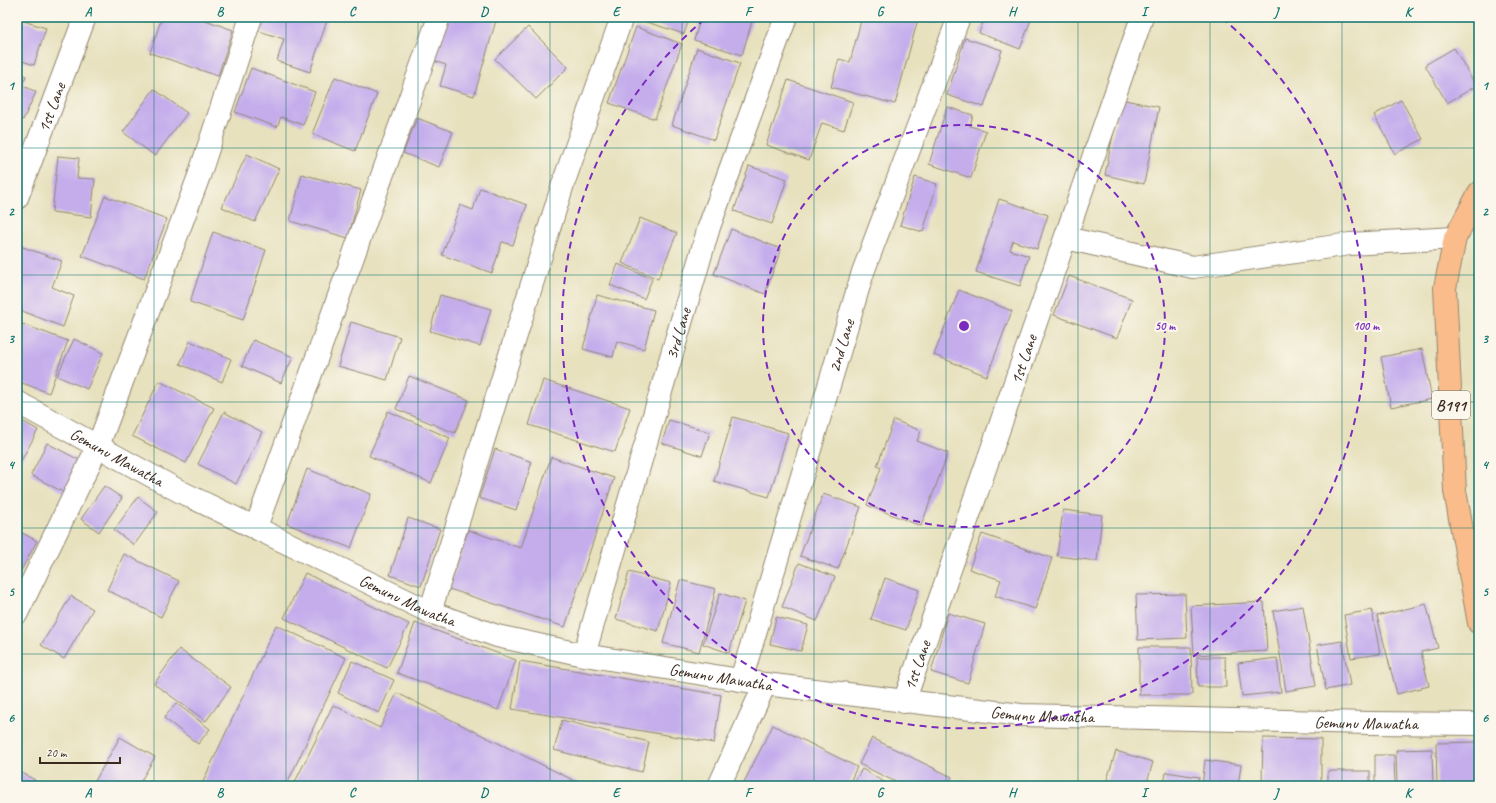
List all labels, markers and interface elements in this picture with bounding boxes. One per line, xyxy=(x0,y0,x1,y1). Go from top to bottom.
text: A xyxy=(85,4,93,20)
text: B xyxy=(217,4,225,20)
text: C xyxy=(349,4,357,20)
text: D xyxy=(480,4,489,20)
text: E xyxy=(613,4,622,20)
text: F xyxy=(745,4,754,20)
text: G xyxy=(877,4,885,20)
text: H xyxy=(1008,4,1018,20)
text: I xyxy=(1141,4,1150,20)
text: J xyxy=(1273,4,1280,20)
text: K xyxy=(1405,4,1415,20)
text: 1 xyxy=(8,78,16,94)
street label: 1st Lane xyxy=(33,78,71,135)
text: 1 xyxy=(1482,78,1490,94)
text: 2 xyxy=(8,204,15,220)
text: 2 xyxy=(1482,204,1489,220)
street label: 3rd Lane xyxy=(661,304,696,362)
street label: 2nd Lane xyxy=(824,315,860,375)
text: 50 m xyxy=(1155,318,1176,334)
text: 100 m xyxy=(1353,318,1380,334)
centre of rings xyxy=(957,319,971,333)
street label: 1st Lane xyxy=(1005,330,1042,387)
text: 3 xyxy=(8,331,15,347)
text: 3 xyxy=(1482,331,1489,347)
road number: B191 xyxy=(1432,391,1470,419)
street label: Gemunu Mawatha xyxy=(66,423,169,492)
text: 4 xyxy=(8,457,16,473)
text: 4 xyxy=(1482,457,1490,473)
street label: Gemunu Mawatha xyxy=(356,569,460,632)
text: 5 xyxy=(8,584,15,600)
text: 5 xyxy=(1482,584,1489,600)
street label: 1st Lane xyxy=(899,636,936,693)
street label: Gemunu Mawatha xyxy=(668,659,775,696)
street label: Gemunu Mawatha xyxy=(989,701,1096,728)
text: 6 xyxy=(8,710,15,726)
text: 6 xyxy=(1482,710,1489,726)
street label: Gemunu Mawatha xyxy=(1314,712,1420,734)
scale bar xyxy=(40,739,120,765)
text: 20 m xyxy=(46,745,68,761)
text: A xyxy=(85,785,93,801)
text: B xyxy=(217,785,225,801)
text: C xyxy=(349,785,357,801)
text: D xyxy=(480,785,489,801)
text: E xyxy=(613,785,622,801)
text: F xyxy=(745,785,754,801)
text: G xyxy=(877,785,885,801)
text: H xyxy=(1008,785,1018,801)
text: I xyxy=(1141,785,1150,801)
text: J xyxy=(1273,785,1280,801)
text: K xyxy=(1405,785,1415,801)

